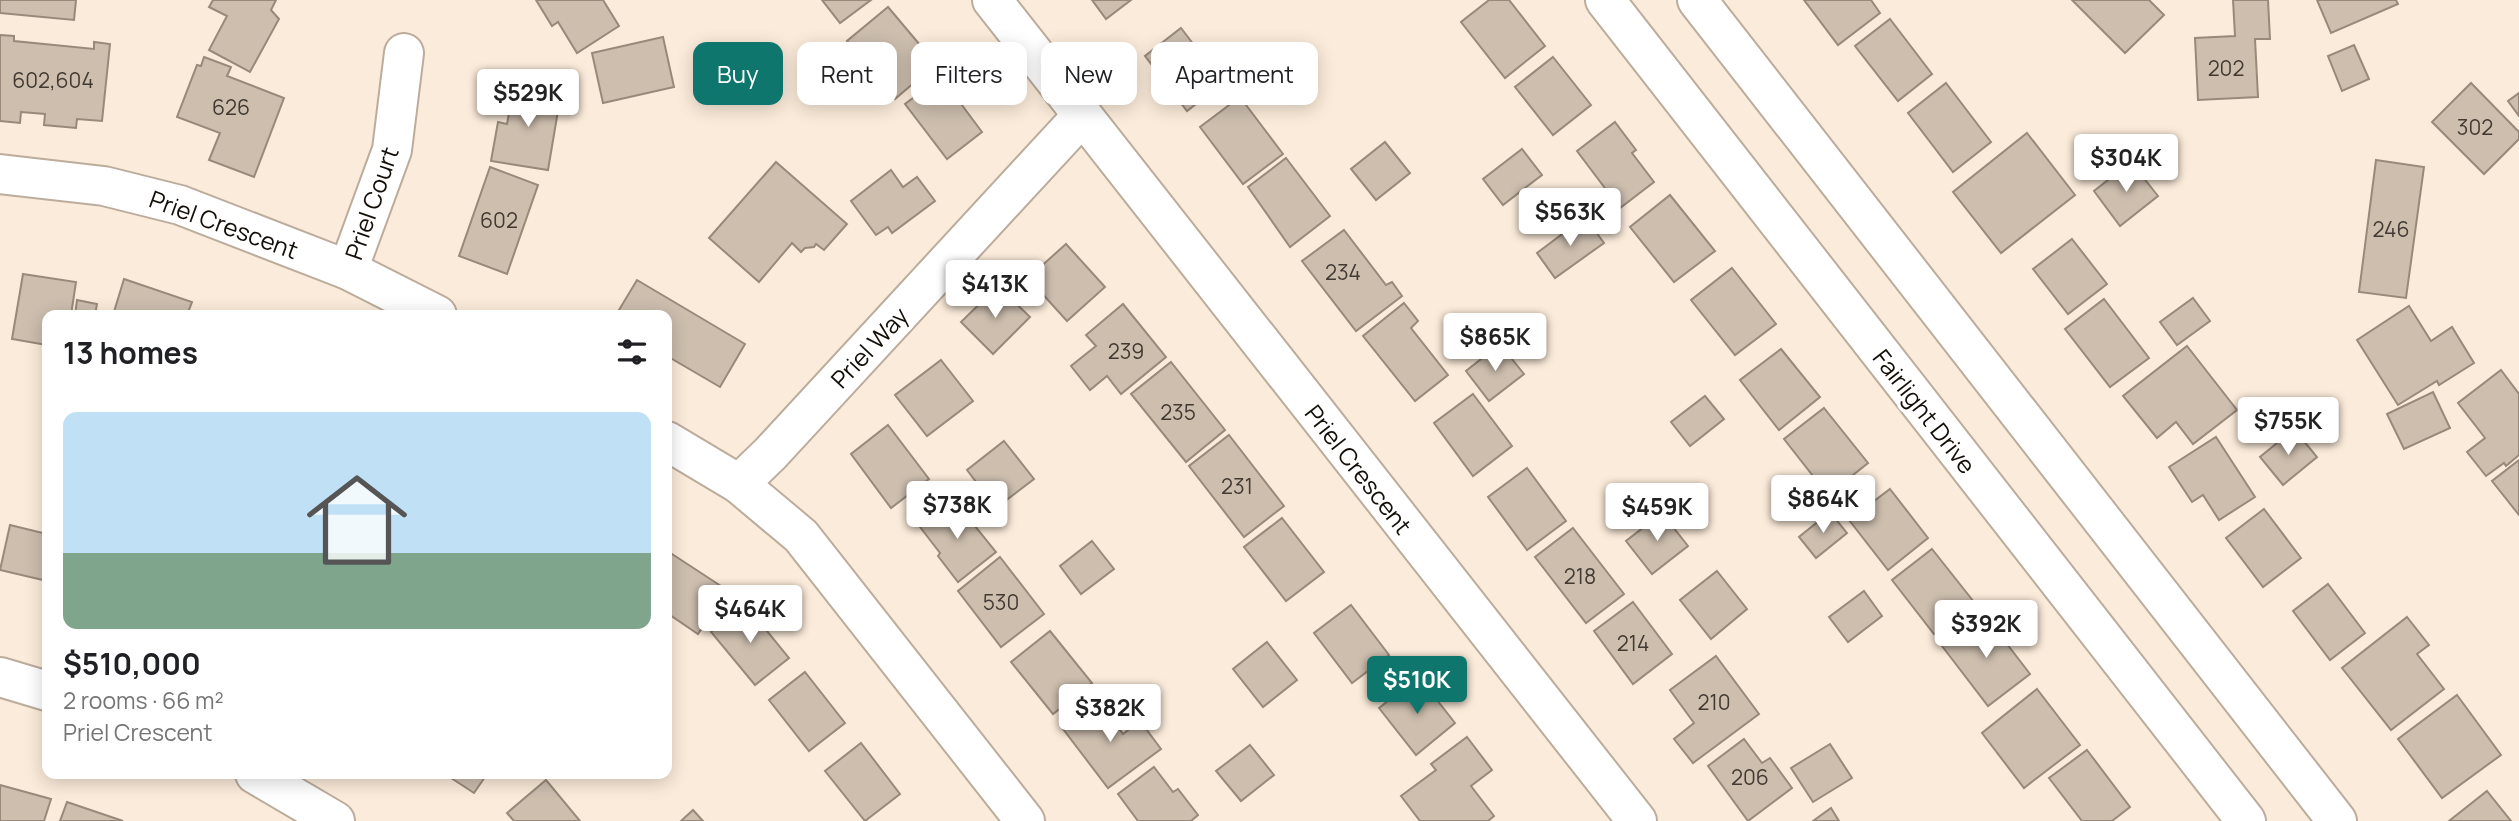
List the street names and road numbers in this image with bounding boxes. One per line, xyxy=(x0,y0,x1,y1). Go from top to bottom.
street label: Priel Court xyxy=(336,142,406,264)
street label: Priel Crescent xyxy=(145,182,303,266)
street label: Priel Way xyxy=(823,299,915,395)
street label: Fairlight Drive xyxy=(1866,342,1984,480)
street label: Priel Crescent xyxy=(1298,397,1420,541)

